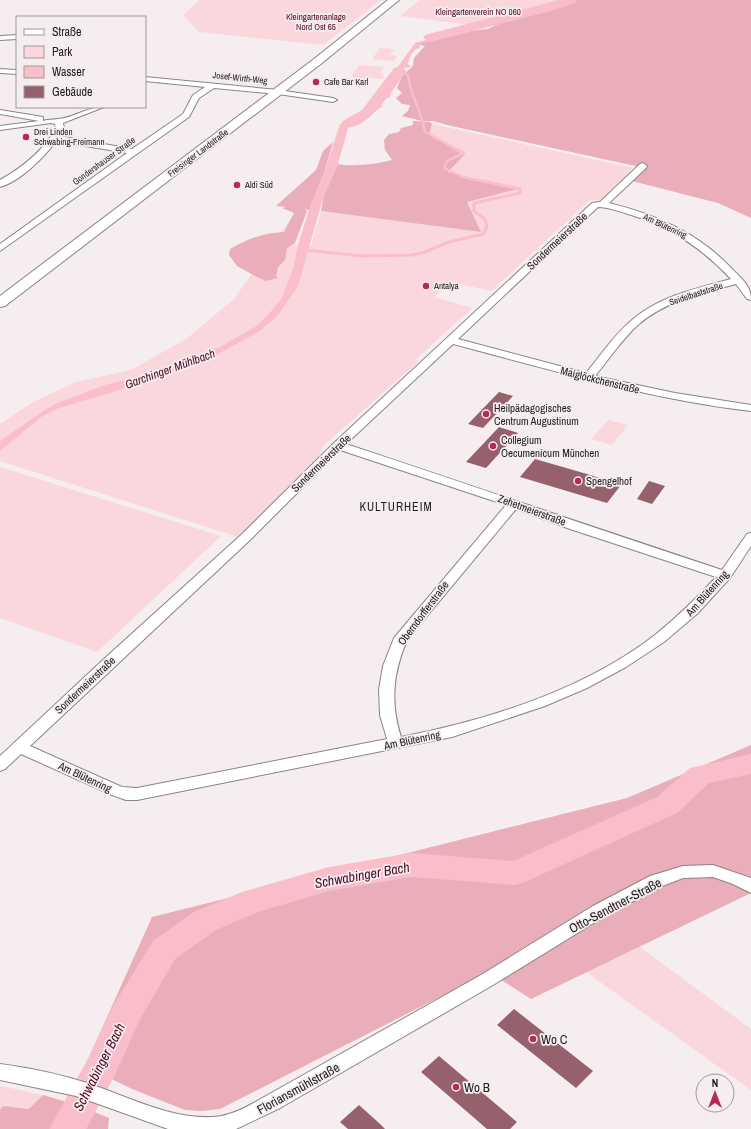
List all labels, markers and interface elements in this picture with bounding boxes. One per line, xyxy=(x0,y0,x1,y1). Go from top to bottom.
park label: Kleingartenverein NO 060 xyxy=(435,6,521,18)
park label: Kleingartenanlage Nord Ost 65 xyxy=(286,11,346,33)
legend xyxy=(16,16,146,108)
text: Straße xyxy=(52,24,82,40)
text: Park xyxy=(52,44,72,60)
text: Wasser xyxy=(52,64,86,80)
street label: Josef-Wirth-Weg xyxy=(212,69,269,87)
place label: Cafe Bar Karl xyxy=(324,76,369,88)
marker: Cafe Bar Karl xyxy=(311,77,321,87)
text: Gebäude xyxy=(52,84,93,100)
place label: Drei Linden Schwabing-Freimann xyxy=(34,126,105,148)
street label: Freisinger Landstraße xyxy=(165,126,231,180)
marker: Drei Linden Schwabing-Freimann xyxy=(21,132,31,142)
street label: Gondershauser Straße xyxy=(70,134,138,188)
place label: Aldi Süd xyxy=(244,179,273,191)
marker: Aldi Süd xyxy=(232,180,242,190)
street label: Sondermeierstraße xyxy=(524,209,590,273)
street label: Am Blütenring xyxy=(640,210,690,242)
place label: Antalya xyxy=(433,280,459,292)
street label: Seidelbaststraße xyxy=(668,280,724,308)
marker: Antalya xyxy=(421,281,431,291)
water label: Garchinger Mühlbach xyxy=(123,345,217,393)
street label: Maiglöckchenstraße xyxy=(559,363,641,397)
place label: Heilpädagogisches Centrum Augustinum xyxy=(494,401,579,428)
marker: Heilpädagogisches Centrum Augustinum xyxy=(481,409,491,419)
street label: Sondermeierstraße xyxy=(288,431,354,495)
place label: Collegium Oecumenicum München xyxy=(501,433,599,460)
marker: Collegium Oecumenicum München xyxy=(488,441,498,451)
place label: Spengelhof xyxy=(586,474,632,488)
marker: Spengelhof xyxy=(573,476,583,486)
street label: Zehetmeierstraße xyxy=(496,491,568,529)
district label: KULTURHEIM xyxy=(359,499,433,515)
street label: Am Blütenring xyxy=(682,567,731,620)
street label: Oberndorfferstraße xyxy=(394,578,452,648)
street label: Sondermeierstraße xyxy=(52,653,118,717)
street label: Am Blütenring xyxy=(382,727,441,753)
street label: Am Blütenring xyxy=(55,758,114,795)
water label: Schwabinger Bach xyxy=(313,858,411,892)
street label: Otto-Sendtner-Straße xyxy=(566,874,665,937)
water label: Schwabinger Bach xyxy=(69,1020,129,1114)
place label: Wo C xyxy=(541,1031,568,1048)
marker: Wo C xyxy=(528,1034,538,1044)
street label: Floriansmühlstraße xyxy=(254,1059,343,1118)
north arrow xyxy=(695,1073,735,1113)
text: N xyxy=(712,1076,718,1090)
place label: Wo B xyxy=(464,1079,490,1096)
marker: Wo B xyxy=(451,1082,461,1092)

